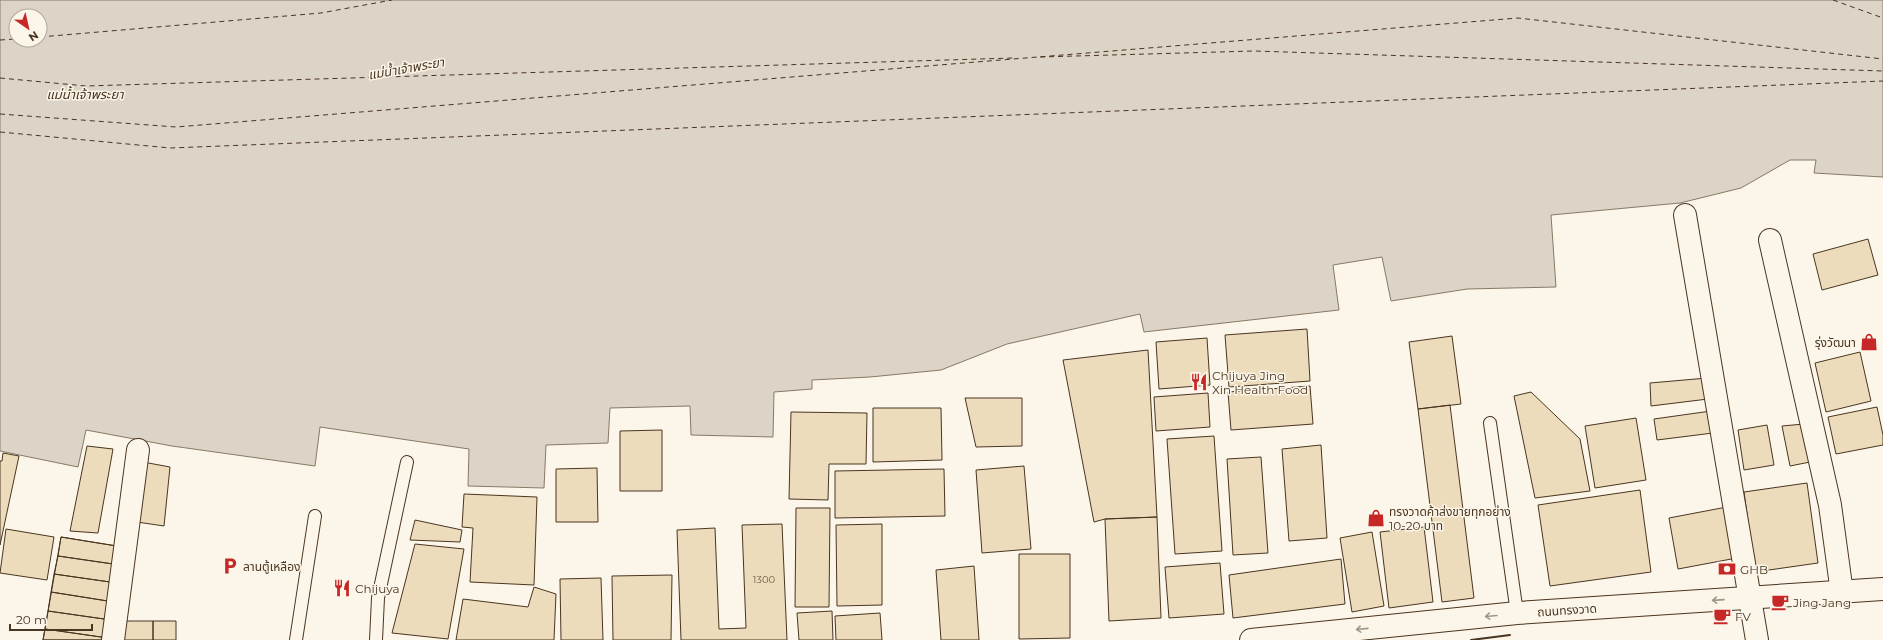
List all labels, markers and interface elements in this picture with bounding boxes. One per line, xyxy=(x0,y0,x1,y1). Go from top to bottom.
north arrow xyxy=(8,8,48,48)
text: N xyxy=(26,28,41,45)
water label: แม่น้ำเจ้าพระยา xyxy=(366,52,446,83)
water label: แม่น้ำเจ้าพระยา xyxy=(46,85,124,102)
shop icon: รุ่งวัฒนา xyxy=(1859,332,1879,352)
place label: รุ่งวัฒนา xyxy=(1815,335,1856,350)
place label: Chijuya Jing Xin Health Food xyxy=(1212,368,1308,397)
restaurant icon: Chijuya Jing Xin Health Food xyxy=(1189,372,1209,392)
place label: ทรงวาดค้าส่งขายทุกอย่าง 10-20 บาท xyxy=(1389,504,1511,533)
shop icon: ทรงวาดค้าส่งขายทุกอย่าง 10-20 บาท xyxy=(1366,508,1386,528)
parking icon: ลานตู้เหลือง xyxy=(220,556,240,576)
place label: ลานตู้เหลือง xyxy=(243,559,300,574)
bank icon: GHB xyxy=(1717,559,1737,579)
place label: GHB xyxy=(1740,562,1768,577)
house number: 1300 xyxy=(753,573,776,586)
restaurant icon: Chijuya xyxy=(332,578,352,598)
place label: Chijuya xyxy=(355,581,400,596)
cafe icon: Jing Jang xyxy=(1770,592,1790,612)
place label: Jing Jang xyxy=(1792,595,1851,610)
one-way arrow xyxy=(1712,597,1725,604)
street label: ถนนทรงวาด xyxy=(1537,600,1597,620)
scale bar xyxy=(10,606,92,632)
cafe icon: FV xyxy=(1712,606,1732,626)
place label: FV xyxy=(1735,609,1752,624)
text: 20 m xyxy=(16,612,47,627)
one-way arrow xyxy=(1485,612,1498,619)
one-way arrow xyxy=(1356,625,1369,632)

